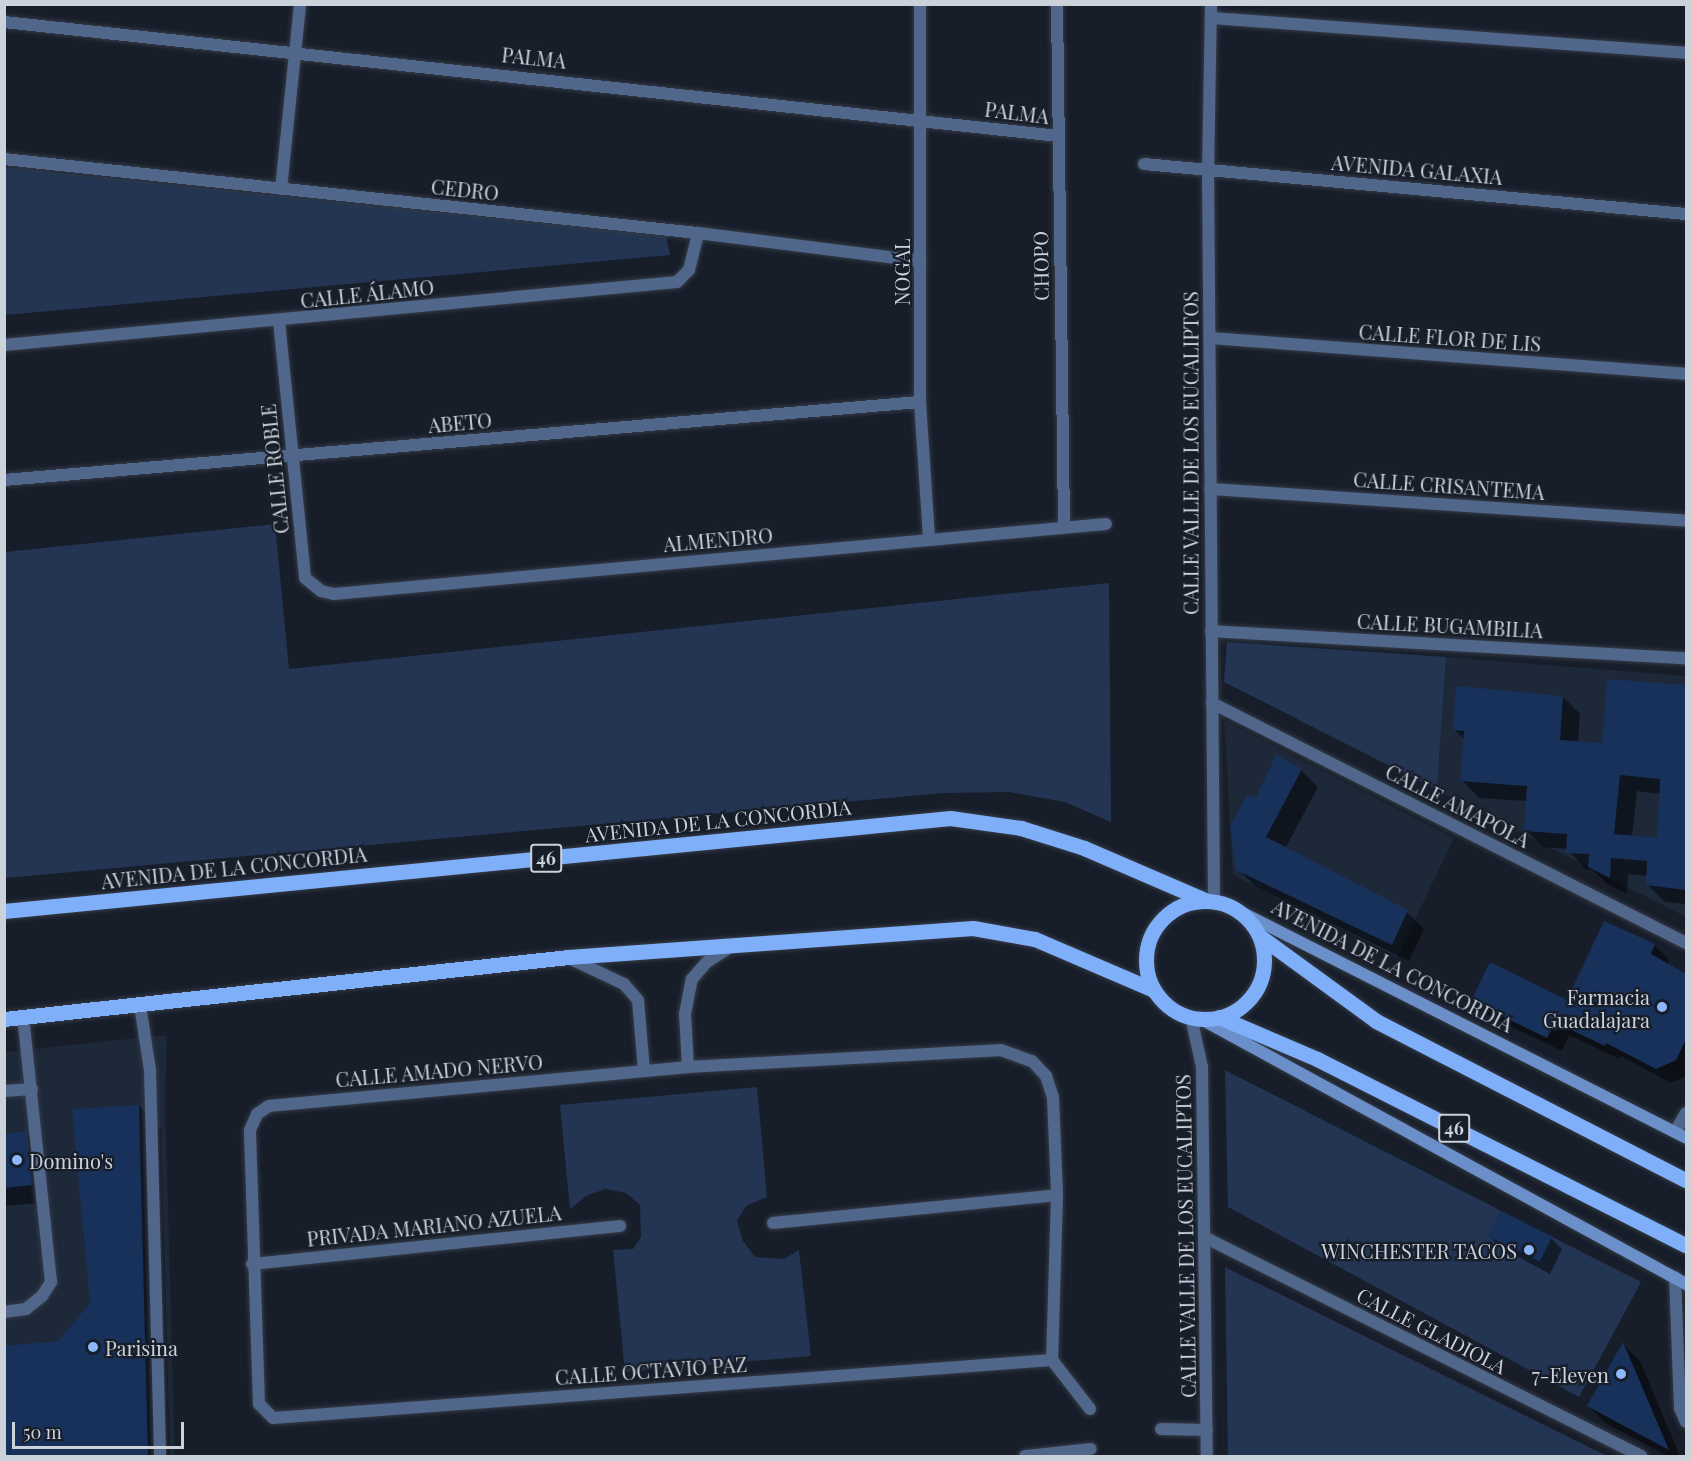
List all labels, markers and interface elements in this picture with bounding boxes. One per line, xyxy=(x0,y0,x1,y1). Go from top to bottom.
street label: PALMA xyxy=(500,42,568,72)
street label: PALMA xyxy=(983,96,1051,128)
street label: AVENIDA GALAXIA xyxy=(1330,150,1504,188)
street label: CEDRO xyxy=(430,174,500,204)
street label: CHOPO xyxy=(1027,231,1053,301)
street label: NOGAL xyxy=(889,239,913,305)
street label: CALLE ÁLAMO xyxy=(299,274,435,312)
street label: CALLE VALLE DE LOS EUCALIPTOS xyxy=(1178,291,1202,615)
street label: CALLE FLOR DE LIS xyxy=(1358,319,1542,355)
street label: CALLE ROBLE xyxy=(255,403,293,535)
street label: ABETO xyxy=(427,407,493,437)
street label: CALLE CRISANTEMA xyxy=(1353,466,1545,504)
street label: ALMENDRO xyxy=(662,522,774,556)
street label: CALLE BUGAMBILIA xyxy=(1356,608,1544,642)
street label: CALLE AMAPOLA xyxy=(1382,758,1534,852)
street label: AVENIDA DE LA CONCORDIA xyxy=(584,794,852,846)
street label: AVENIDA DE LA CONCORDIA xyxy=(100,841,368,893)
road number: 46 xyxy=(530,843,562,873)
street label: AVENIDA DE LA CONCORDIA xyxy=(1269,894,1517,1036)
place label: Farmacia Guadalajara xyxy=(1543,984,1650,1031)
marker: Farmacia Guadalajara xyxy=(1655,1000,1669,1014)
street label: CALLE AMADO NERVO xyxy=(334,1049,544,1091)
street label: CALLE VALLE DE LOS EUCALIPTOS xyxy=(1170,1074,1200,1398)
road number: 46 xyxy=(1438,1113,1470,1143)
place label: Domino's xyxy=(29,1148,113,1172)
marker: Domino's xyxy=(10,1153,24,1167)
street label: PRIVADA MARIANO AZUELA xyxy=(305,1200,563,1250)
place label: WINCHESTER TACOS xyxy=(1320,1238,1517,1262)
marker: WINCHESTER TACOS xyxy=(1522,1243,1536,1257)
street label: CALLE GLADIOLA xyxy=(1353,1282,1511,1378)
place label: Parisina xyxy=(105,1335,178,1359)
marker: Parisina xyxy=(86,1340,100,1354)
street label: CALLE OCTAVIO PAZ xyxy=(554,1351,748,1389)
place label: 7-Eleven xyxy=(1532,1362,1609,1386)
marker: 7-Eleven xyxy=(1614,1367,1628,1381)
scale bar xyxy=(15,1410,188,1448)
text: 50 m xyxy=(23,1420,62,1444)

